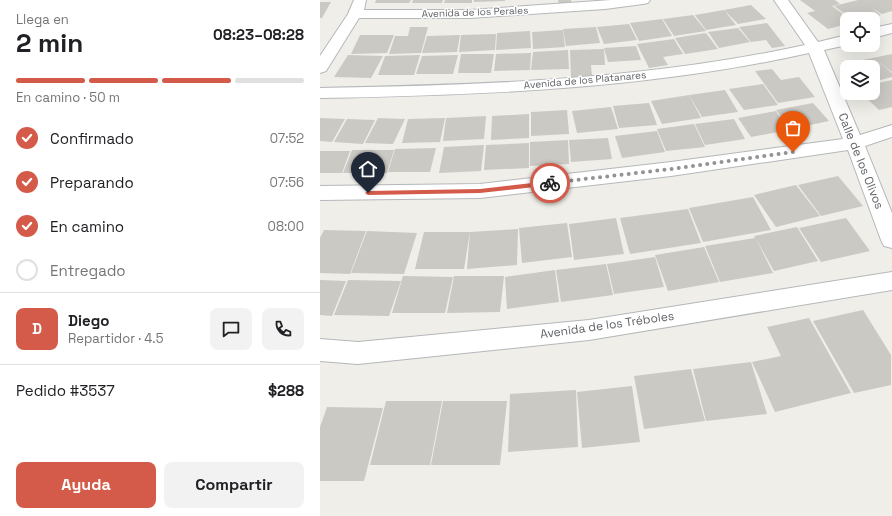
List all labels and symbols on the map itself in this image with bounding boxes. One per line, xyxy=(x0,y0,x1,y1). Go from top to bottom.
street label: Avenida de los Perales xyxy=(421,4,529,20)
street label: Avenida de los Platanares xyxy=(523,68,647,92)
pin xyxy=(776,111,810,152)
street label: Calle de los Olivos xyxy=(834,111,888,211)
pin xyxy=(351,152,385,193)
courier xyxy=(530,163,570,203)
street label: Avenida de los Tréboles xyxy=(539,308,675,342)

